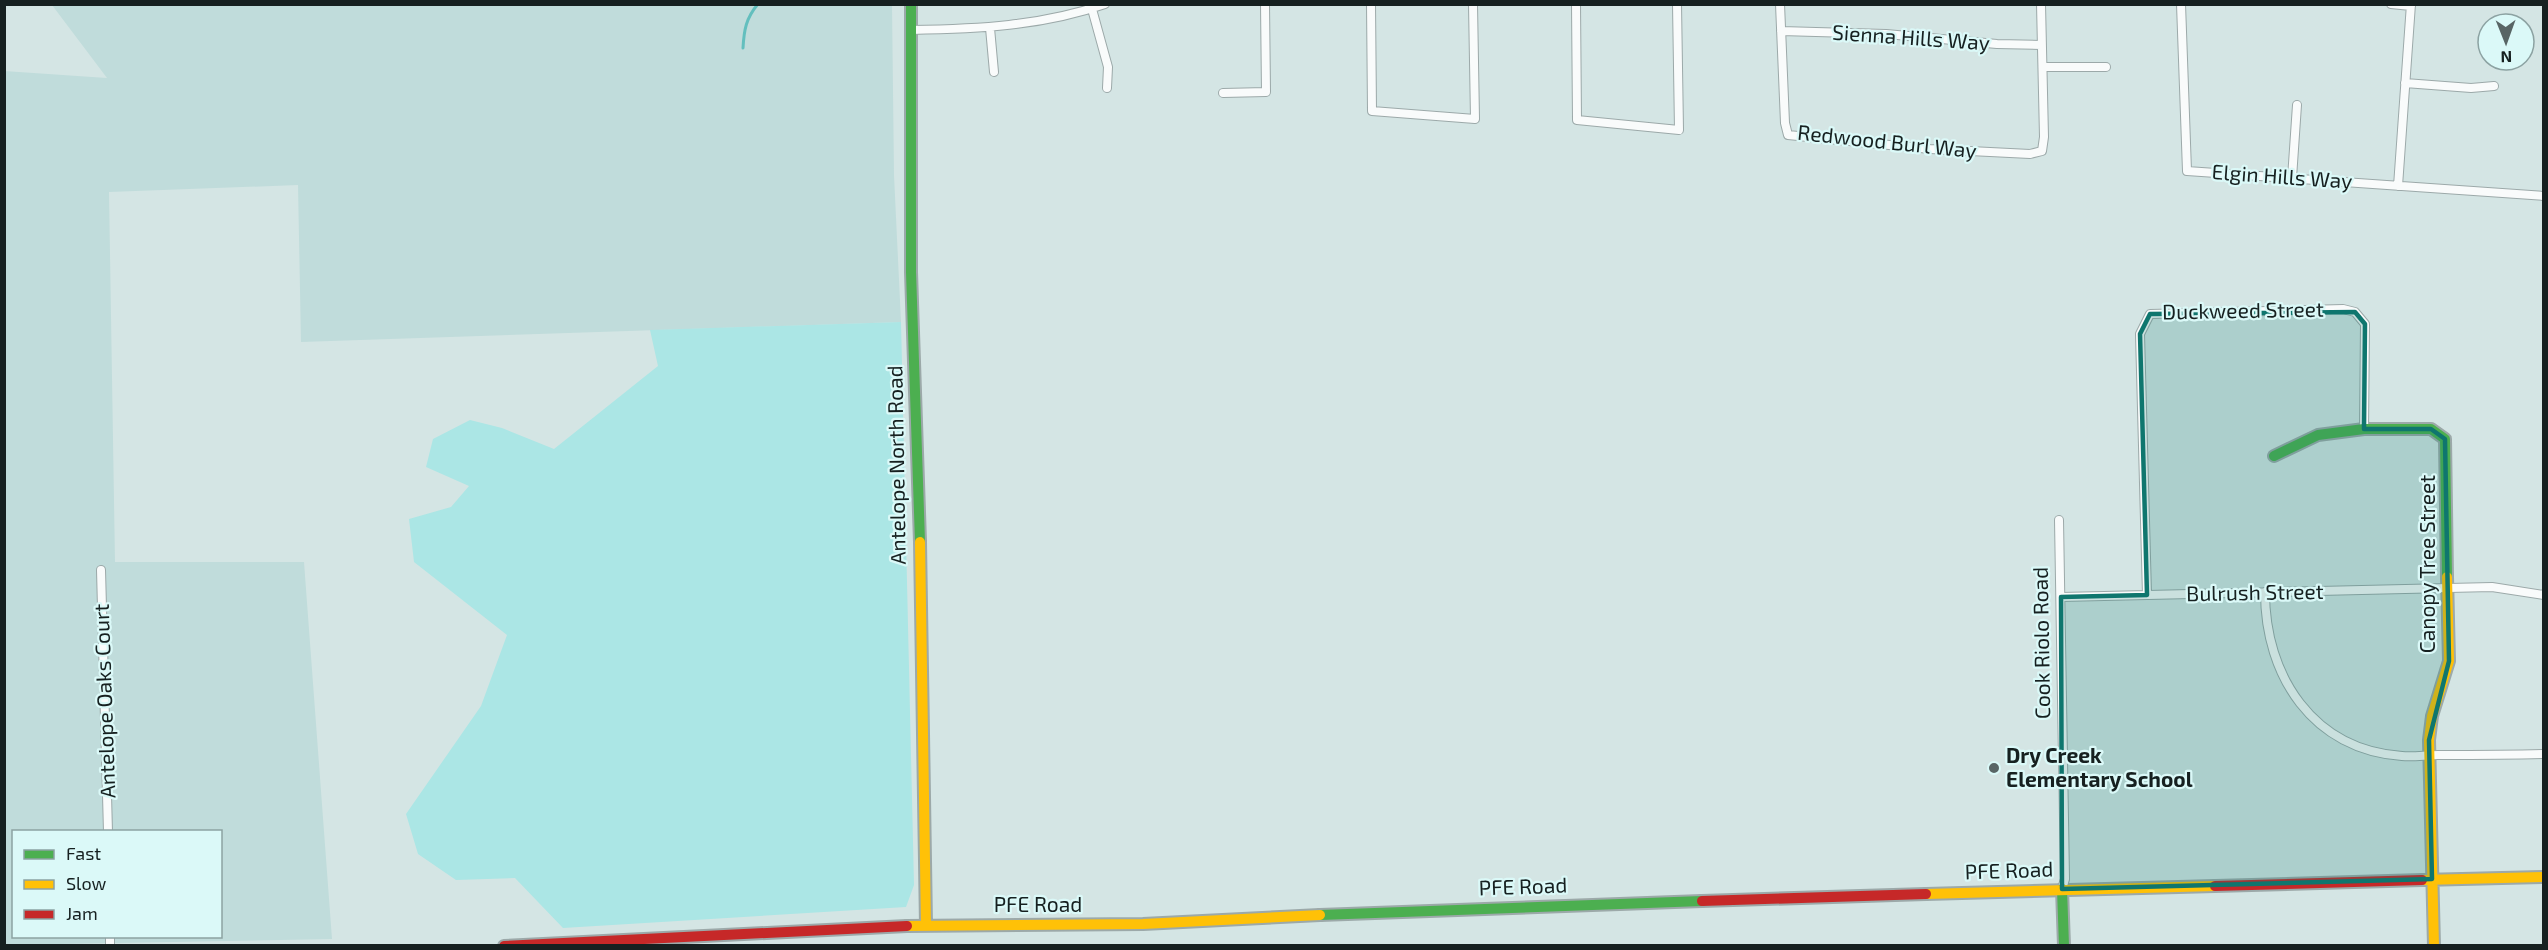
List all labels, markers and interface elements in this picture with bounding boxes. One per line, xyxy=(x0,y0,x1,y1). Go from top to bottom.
north arrow xyxy=(2476,12,2536,72)
street label: Sienna Hills Way xyxy=(1831,19,1991,54)
text: N xyxy=(2500,48,2512,67)
street label: Redwood Burl Way xyxy=(1796,119,1978,162)
street label: Elgin Hills Way xyxy=(2211,158,2353,193)
street label: Duckweed Street xyxy=(2162,296,2324,323)
street label: Antelope North Road xyxy=(881,365,910,565)
street label: Canopy Tree Street xyxy=(2414,475,2439,653)
street label: Cook Riolo Road xyxy=(2027,567,2054,719)
street label: Bulrush Street xyxy=(2186,578,2324,605)
street label: Antelope Oaks Court xyxy=(88,603,119,799)
place label: Dry Creek Elementary School xyxy=(2006,742,2193,792)
marker: Dry Creek Elementary School xyxy=(1987,761,2001,775)
legend xyxy=(12,830,222,938)
text: Fast xyxy=(66,842,101,864)
street label: PFE Road xyxy=(1964,855,2054,884)
street label: PFE Road xyxy=(1478,871,1568,900)
text: Slow xyxy=(66,872,107,894)
street label: PFE Road xyxy=(994,891,1082,916)
text: Jam xyxy=(66,902,98,924)

